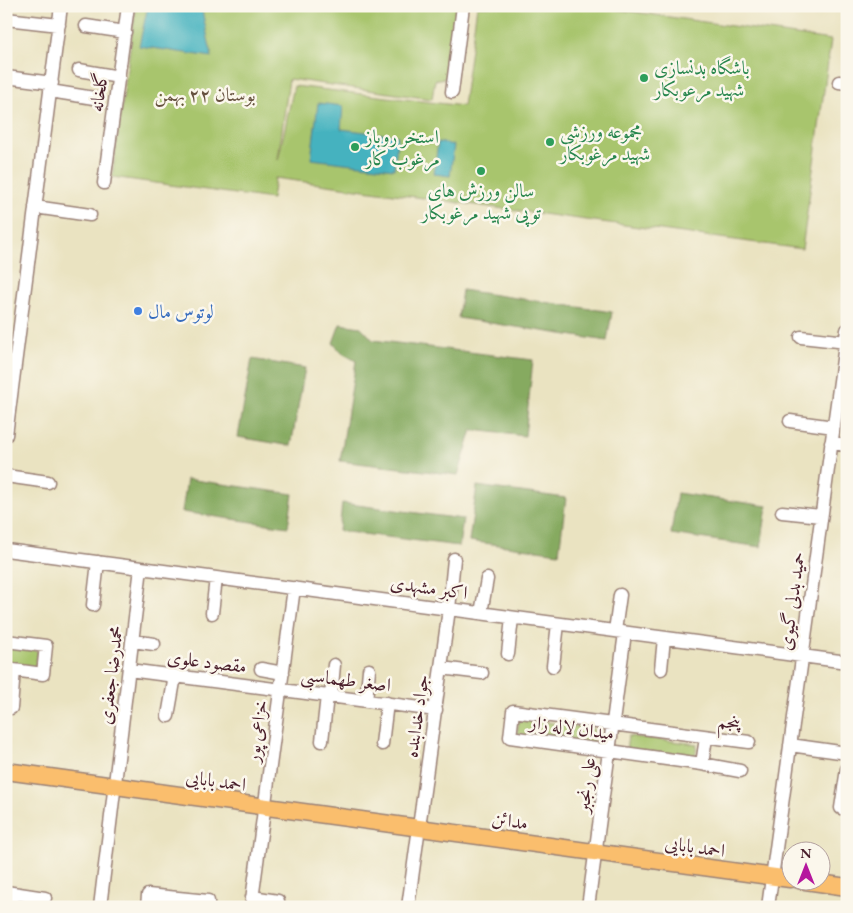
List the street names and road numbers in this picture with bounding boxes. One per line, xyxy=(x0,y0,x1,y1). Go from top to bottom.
street label: گلخانه xyxy=(83,70,114,114)
street label: حمید بدلی گیوی xyxy=(772,550,811,652)
street label: اکبر مشهدی xyxy=(389,570,469,605)
street label: محمدرضا جعفری xyxy=(92,624,129,726)
street label: مقصود علوی xyxy=(166,644,248,679)
street label: اصغر طهماسبی xyxy=(299,662,392,700)
street label: جواد خدابنده xyxy=(398,673,435,759)
street label: خزاعی پور xyxy=(239,698,274,766)
street label: پنجم xyxy=(716,708,743,741)
street label: میدان لاله زار xyxy=(526,709,616,746)
street label: علی رنجبر xyxy=(569,756,603,817)
street label: احمد بابایی xyxy=(184,764,248,798)
street label: مدائن xyxy=(490,806,530,835)
street label: احمد بابایی xyxy=(663,830,727,864)

